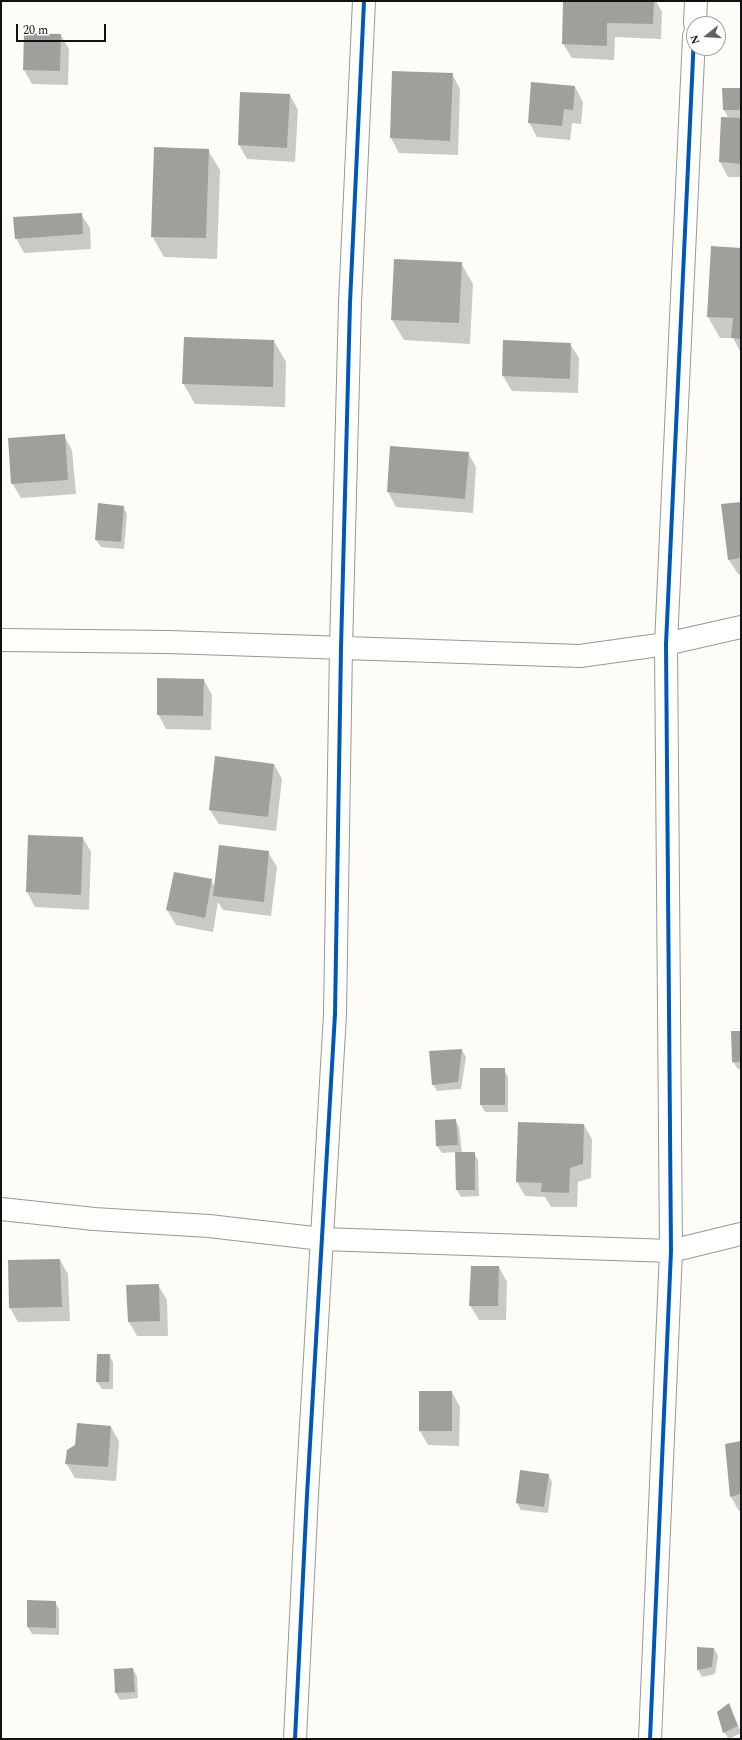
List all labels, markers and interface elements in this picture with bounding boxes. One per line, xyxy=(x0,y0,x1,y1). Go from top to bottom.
scale bar xyxy=(18,16,108,42)
north arrow xyxy=(686,16,726,56)
text: 20 m xyxy=(23,21,48,40)
text: N xyxy=(686,33,704,46)

